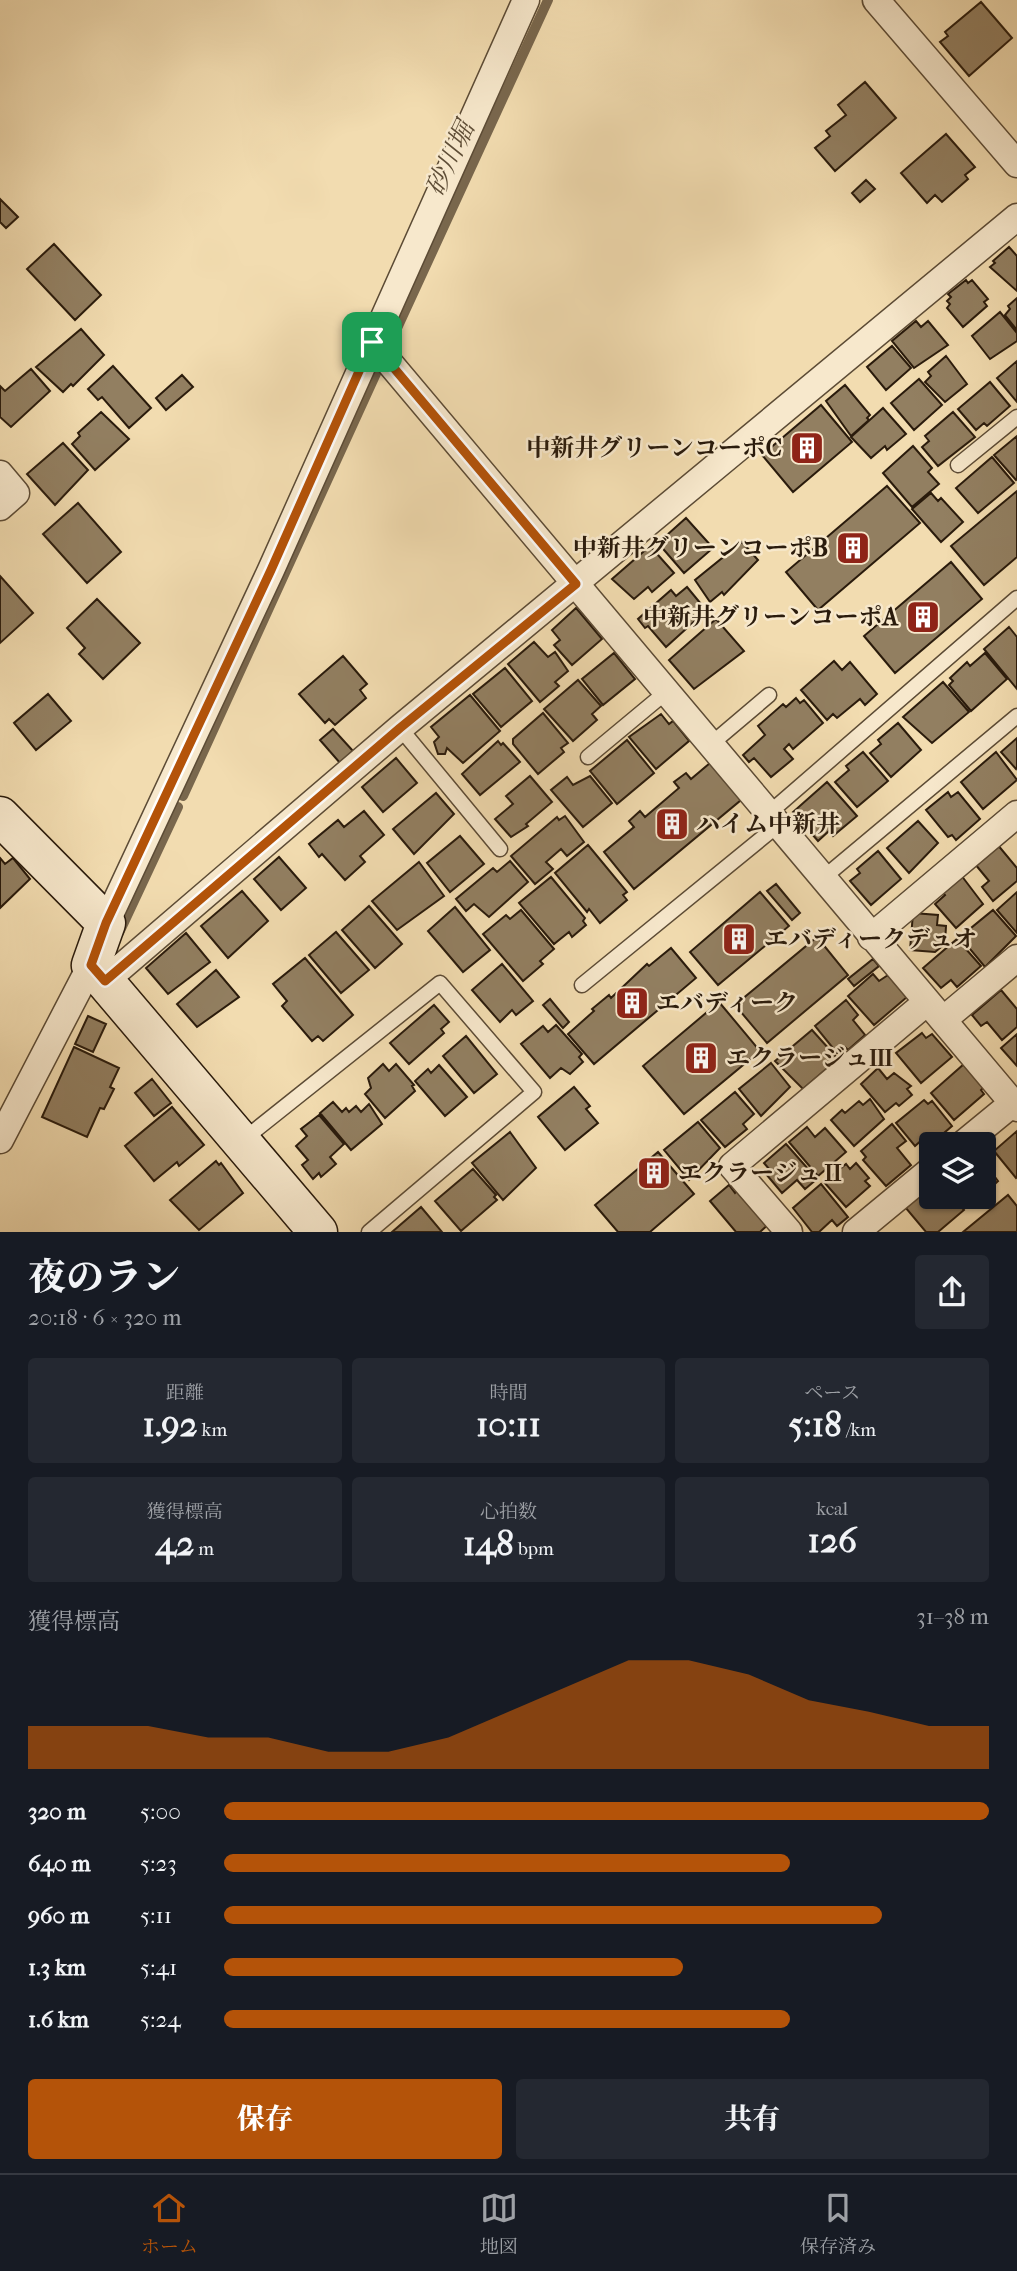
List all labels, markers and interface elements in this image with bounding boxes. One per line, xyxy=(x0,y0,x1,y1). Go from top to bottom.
water label: 砂川堀 xyxy=(419,113,482,201)
pin xyxy=(342,312,402,372)
icon: arrive xyxy=(353,323,391,361)
building icon: 中新井グリーンコーポC xyxy=(788,429,826,467)
place label: 中新井グリーンコーポC xyxy=(526,434,782,462)
building icon: 中新井グリーンコーポB xyxy=(834,529,872,567)
place label: 中新井グリーンコーポB xyxy=(573,534,828,562)
building icon: 中新井グリーンコーポA xyxy=(904,598,942,636)
place label: 中新井グリーンコーポA xyxy=(643,603,899,631)
building icon: ハイム中新井 xyxy=(653,805,691,843)
place label: ハイム中新井 xyxy=(696,810,840,838)
building icon: エバディークデュオ xyxy=(720,920,758,958)
place label: エバディークデュオ xyxy=(764,925,977,953)
building icon: エバディーク xyxy=(613,984,651,1022)
place label: エバディーク xyxy=(656,989,798,1017)
building icon: エクラージュⅢ xyxy=(682,1039,720,1077)
place label: エクラージュⅢ xyxy=(726,1044,893,1072)
map controls xyxy=(919,1132,996,1209)
button: layers xyxy=(919,1132,996,1209)
building icon: エクラージュⅡ xyxy=(635,1154,673,1192)
place label: エクラージュⅡ xyxy=(678,1159,845,1187)
text: 夜のラン xyxy=(28,1255,180,1300)
button: share xyxy=(915,1255,989,1329)
text: 20:18 · 6 × 320 m xyxy=(28,1304,182,1331)
text: 距離 xyxy=(166,1382,204,1404)
text: 時間 xyxy=(489,1382,528,1404)
text: ペース xyxy=(804,1382,860,1404)
text: 1.92 xyxy=(142,1404,198,1445)
text: 10:11 xyxy=(476,1404,541,1445)
text: 5:18 xyxy=(788,1404,842,1445)
text: km xyxy=(198,1419,227,1441)
text: /km xyxy=(842,1419,876,1441)
text: kcal xyxy=(816,1498,848,1520)
text: 獲得標高 xyxy=(147,1501,223,1523)
text: 心拍数 xyxy=(480,1501,537,1523)
text: 126 xyxy=(807,1520,857,1561)
text: 42 xyxy=(156,1523,194,1564)
text: 148 xyxy=(463,1523,514,1564)
text: m xyxy=(194,1538,214,1560)
text: bpm xyxy=(514,1538,554,1560)
text: 31–38 m xyxy=(916,1603,989,1630)
text: 獲得標高 xyxy=(28,1608,120,1635)
text: 320 m xyxy=(28,1798,86,1825)
text: 5:00 xyxy=(140,1798,181,1825)
text: 640 m xyxy=(28,1850,91,1877)
text: 5:23 xyxy=(140,1850,177,1877)
text: 960 m xyxy=(28,1902,89,1929)
text: 5:11 xyxy=(140,1902,172,1929)
text: 1.3 km xyxy=(28,1954,86,1981)
text: 5:41 xyxy=(140,1954,177,1981)
text: 1.6 km xyxy=(28,2006,89,2033)
text: 5:24 xyxy=(140,2006,181,2033)
button: 保存 xyxy=(28,2079,502,2159)
button: 共有 xyxy=(516,2079,989,2159)
tab: ホーム xyxy=(141,2189,198,2258)
tab: 地図 xyxy=(480,2189,518,2258)
tab: 保存済み xyxy=(800,2189,876,2258)

